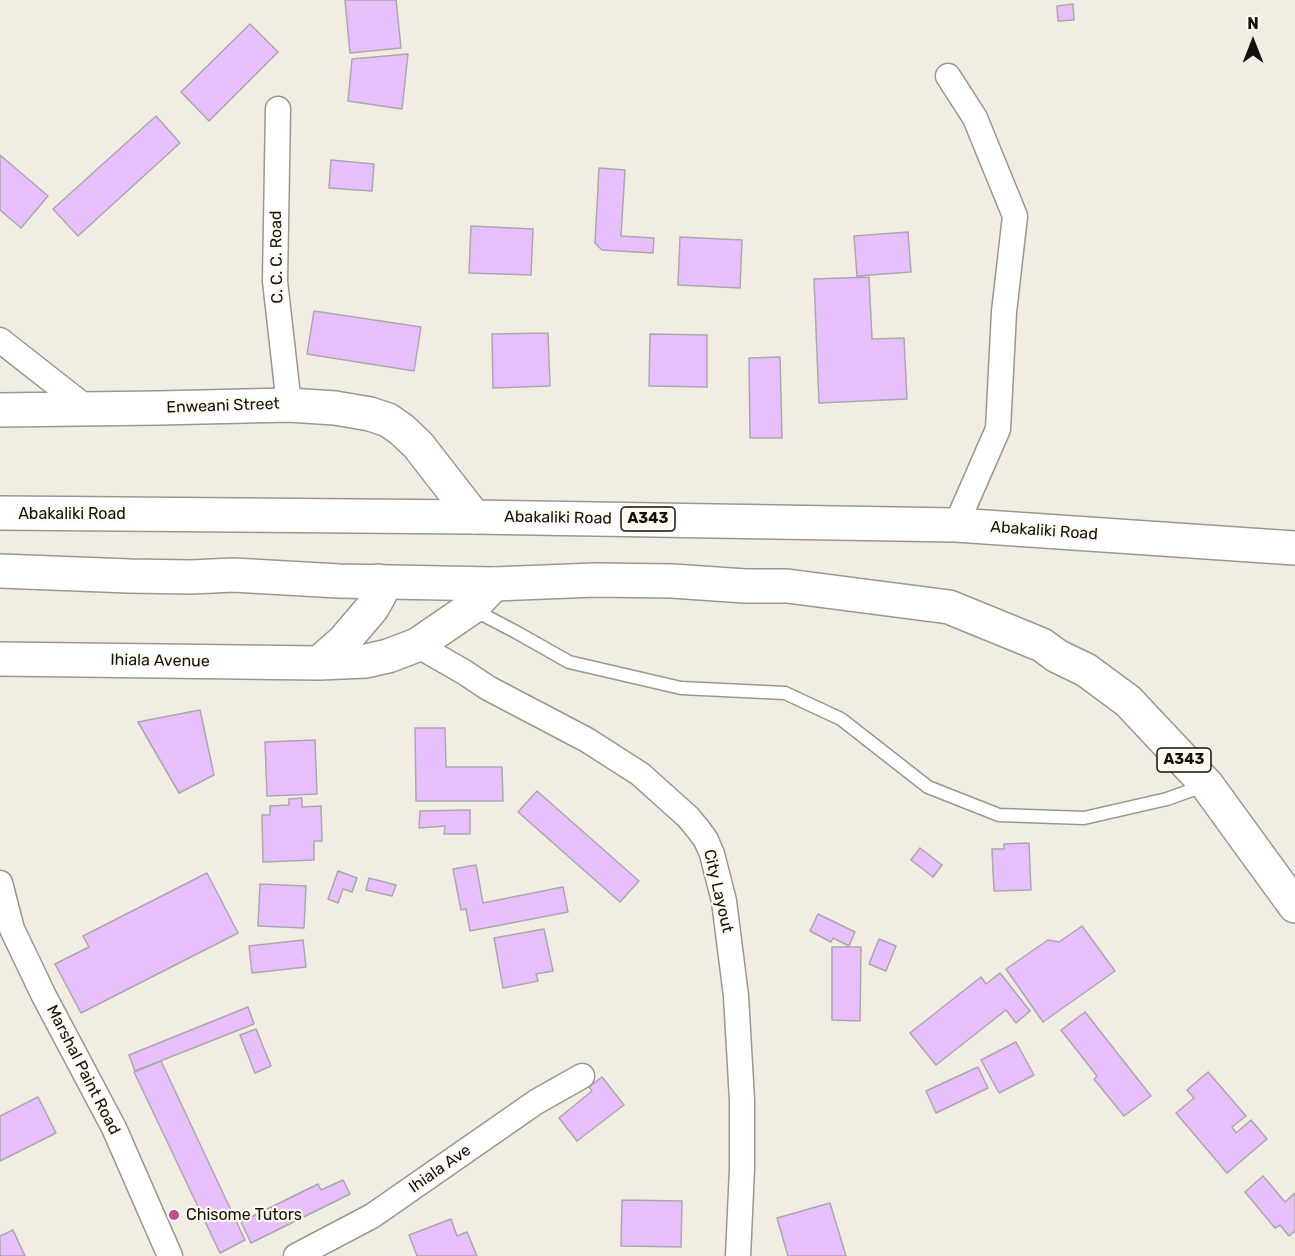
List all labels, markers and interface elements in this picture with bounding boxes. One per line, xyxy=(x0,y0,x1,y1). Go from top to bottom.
north arrow xyxy=(1223,12,1283,72)
text: N xyxy=(1247,14,1259,33)
street label: C. C. C. Road xyxy=(267,210,287,304)
street label: Enweani Street xyxy=(166,394,280,418)
street label: Abakaliki Road xyxy=(18,504,126,524)
street label: Abakaliki Road xyxy=(504,507,612,529)
road number: A343 xyxy=(621,507,675,531)
street label: Abakaliki Road xyxy=(990,518,1098,544)
street label: Ihiala Avenue xyxy=(110,651,210,671)
road number: A343 xyxy=(1157,748,1211,772)
street label: City Layout xyxy=(699,848,737,934)
street label: Marshal Paint Road xyxy=(42,1002,124,1138)
street label: Ihiala Ave xyxy=(405,1141,475,1197)
place label: Chisome Tutors xyxy=(186,1205,302,1225)
marker: Chisome Tutors xyxy=(167,1208,181,1222)

